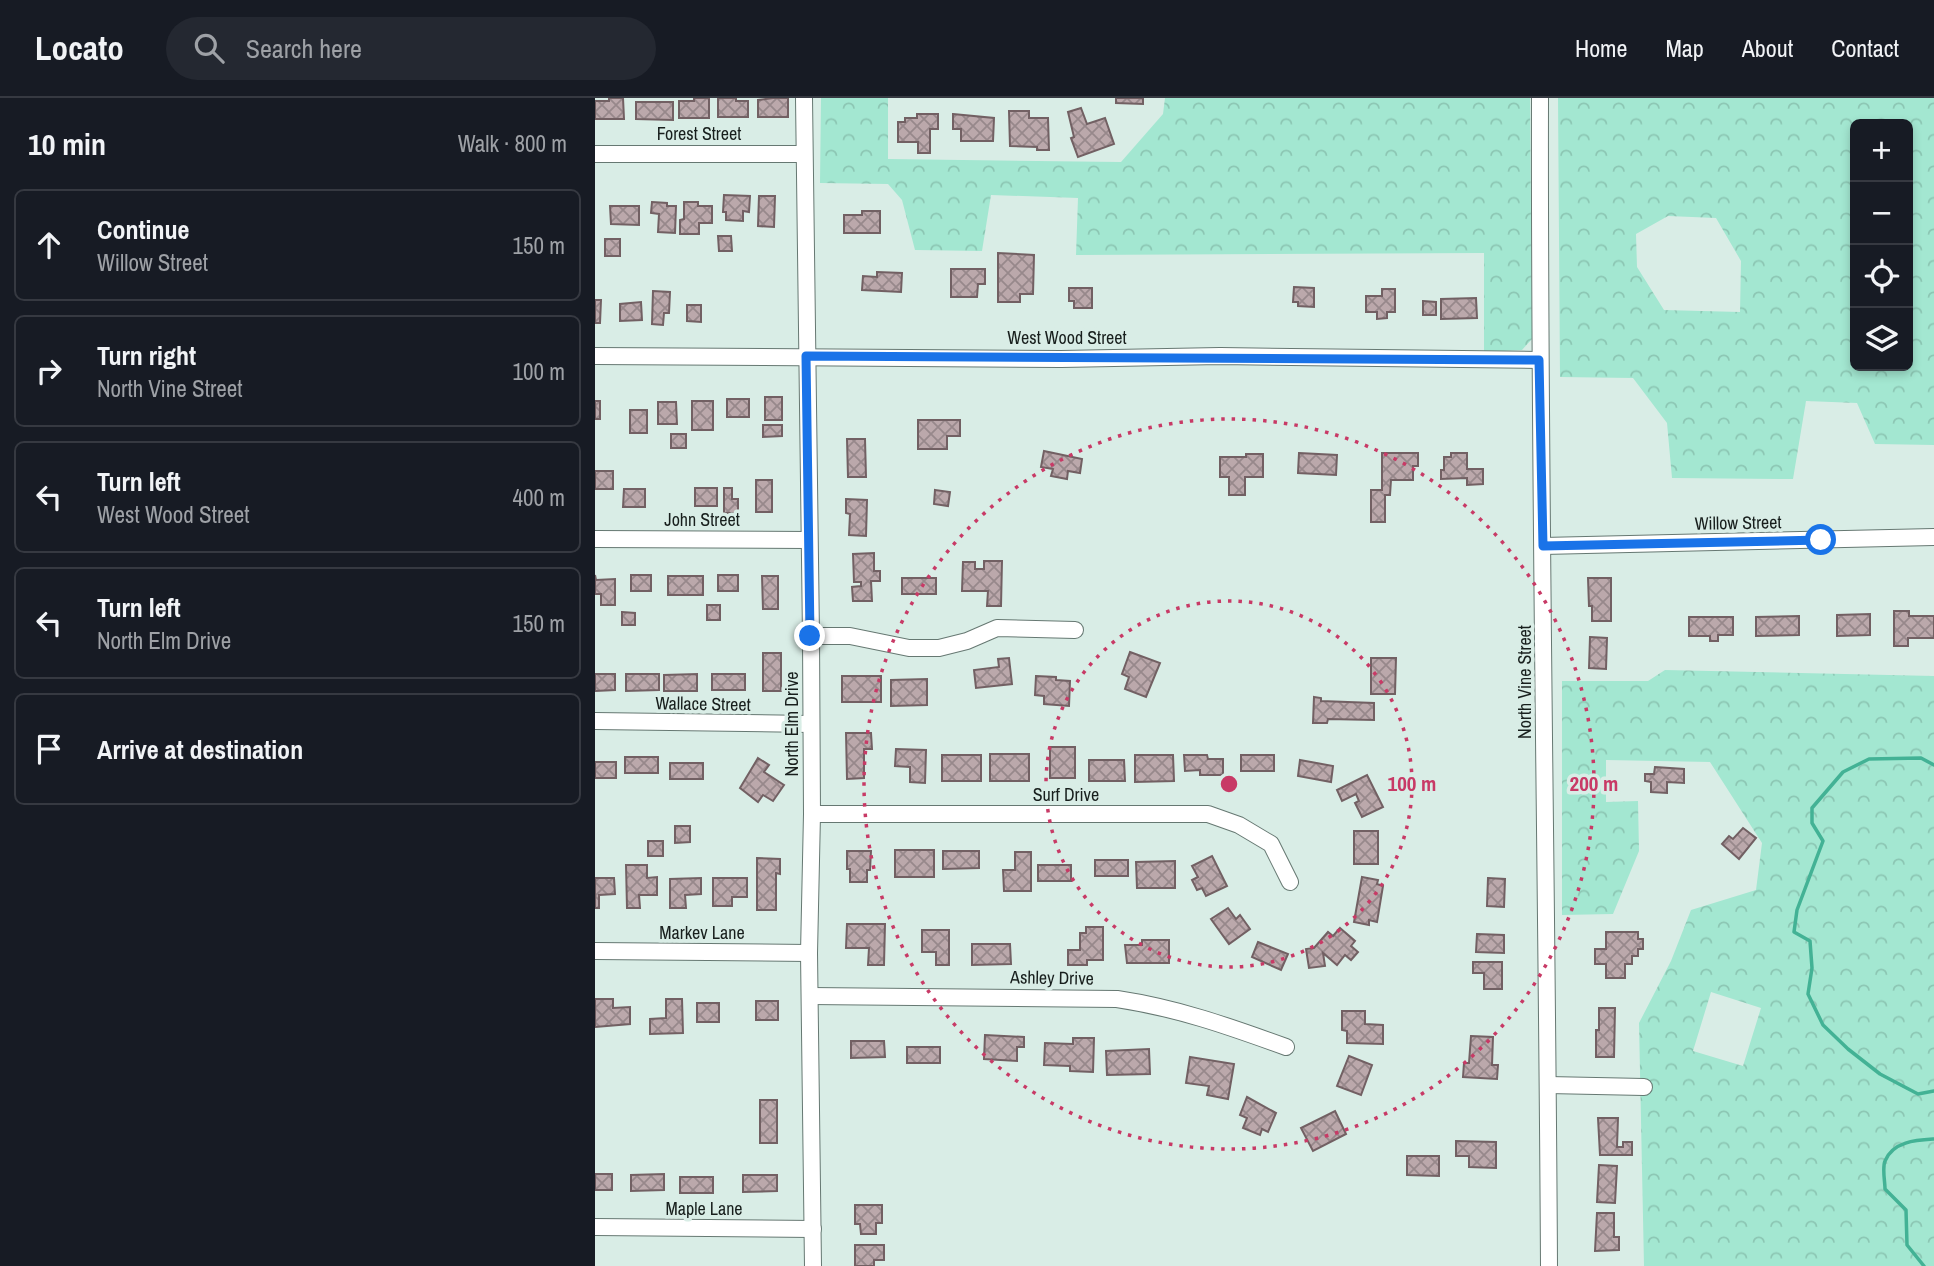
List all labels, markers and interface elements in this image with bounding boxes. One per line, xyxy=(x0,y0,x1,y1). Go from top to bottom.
search box xyxy=(166,17,656,80)
text: Locato xyxy=(35,26,124,70)
icon: search xyxy=(190,29,228,67)
text: Search here xyxy=(246,31,362,66)
text: Home xyxy=(1575,32,1627,64)
text: Map xyxy=(1665,32,1704,64)
text: About xyxy=(1742,32,1793,64)
text: Contact xyxy=(1831,32,1899,64)
map controls xyxy=(1850,119,1913,371)
button: + xyxy=(1850,119,1913,182)
street label: Forest Street xyxy=(657,121,741,146)
text: 10 min xyxy=(28,124,106,164)
text: Walk · 800 m xyxy=(458,128,567,159)
button: − xyxy=(1850,182,1913,245)
text: Continue xyxy=(97,212,189,247)
icon: ahead xyxy=(30,226,68,264)
text: 150 m xyxy=(513,230,565,261)
button: locate xyxy=(1850,245,1913,308)
text: Willow Street xyxy=(97,247,208,278)
button: layers xyxy=(1850,308,1913,371)
street label: West Wood Street xyxy=(1007,325,1127,350)
text: Turn right xyxy=(97,338,196,373)
icon: right xyxy=(30,352,68,390)
text: 100 m xyxy=(513,356,565,387)
text: North Vine Street xyxy=(97,373,242,404)
text: Turn left xyxy=(97,464,181,499)
icon: left xyxy=(30,478,68,516)
text: 400 m xyxy=(513,482,565,513)
text: West Wood Street xyxy=(97,499,249,530)
street label: John Street xyxy=(664,507,740,532)
street label: Willow Street xyxy=(1694,509,1782,536)
route start xyxy=(1805,524,1836,555)
text: Turn left xyxy=(97,590,181,625)
icon: left xyxy=(30,604,68,642)
text: 150 m xyxy=(513,608,565,639)
route end xyxy=(794,620,825,651)
text: North Elm Drive xyxy=(97,625,231,656)
street label: North Vine Street xyxy=(1512,625,1537,739)
street label: North Elm Drive xyxy=(779,672,804,776)
street label: Wallace Street xyxy=(655,690,751,717)
icon: arrive xyxy=(30,730,68,768)
text: Arrive at destination xyxy=(97,732,303,767)
text: 100 m xyxy=(1388,769,1436,798)
text: 200 m xyxy=(1570,769,1618,798)
centre of rings xyxy=(1217,772,1241,796)
street label: Surf Drive xyxy=(1033,782,1099,807)
street label: Markev Lane xyxy=(659,920,745,945)
street label: Ashley Drive xyxy=(1009,964,1094,991)
street label: Maple Lane xyxy=(665,1196,743,1221)

